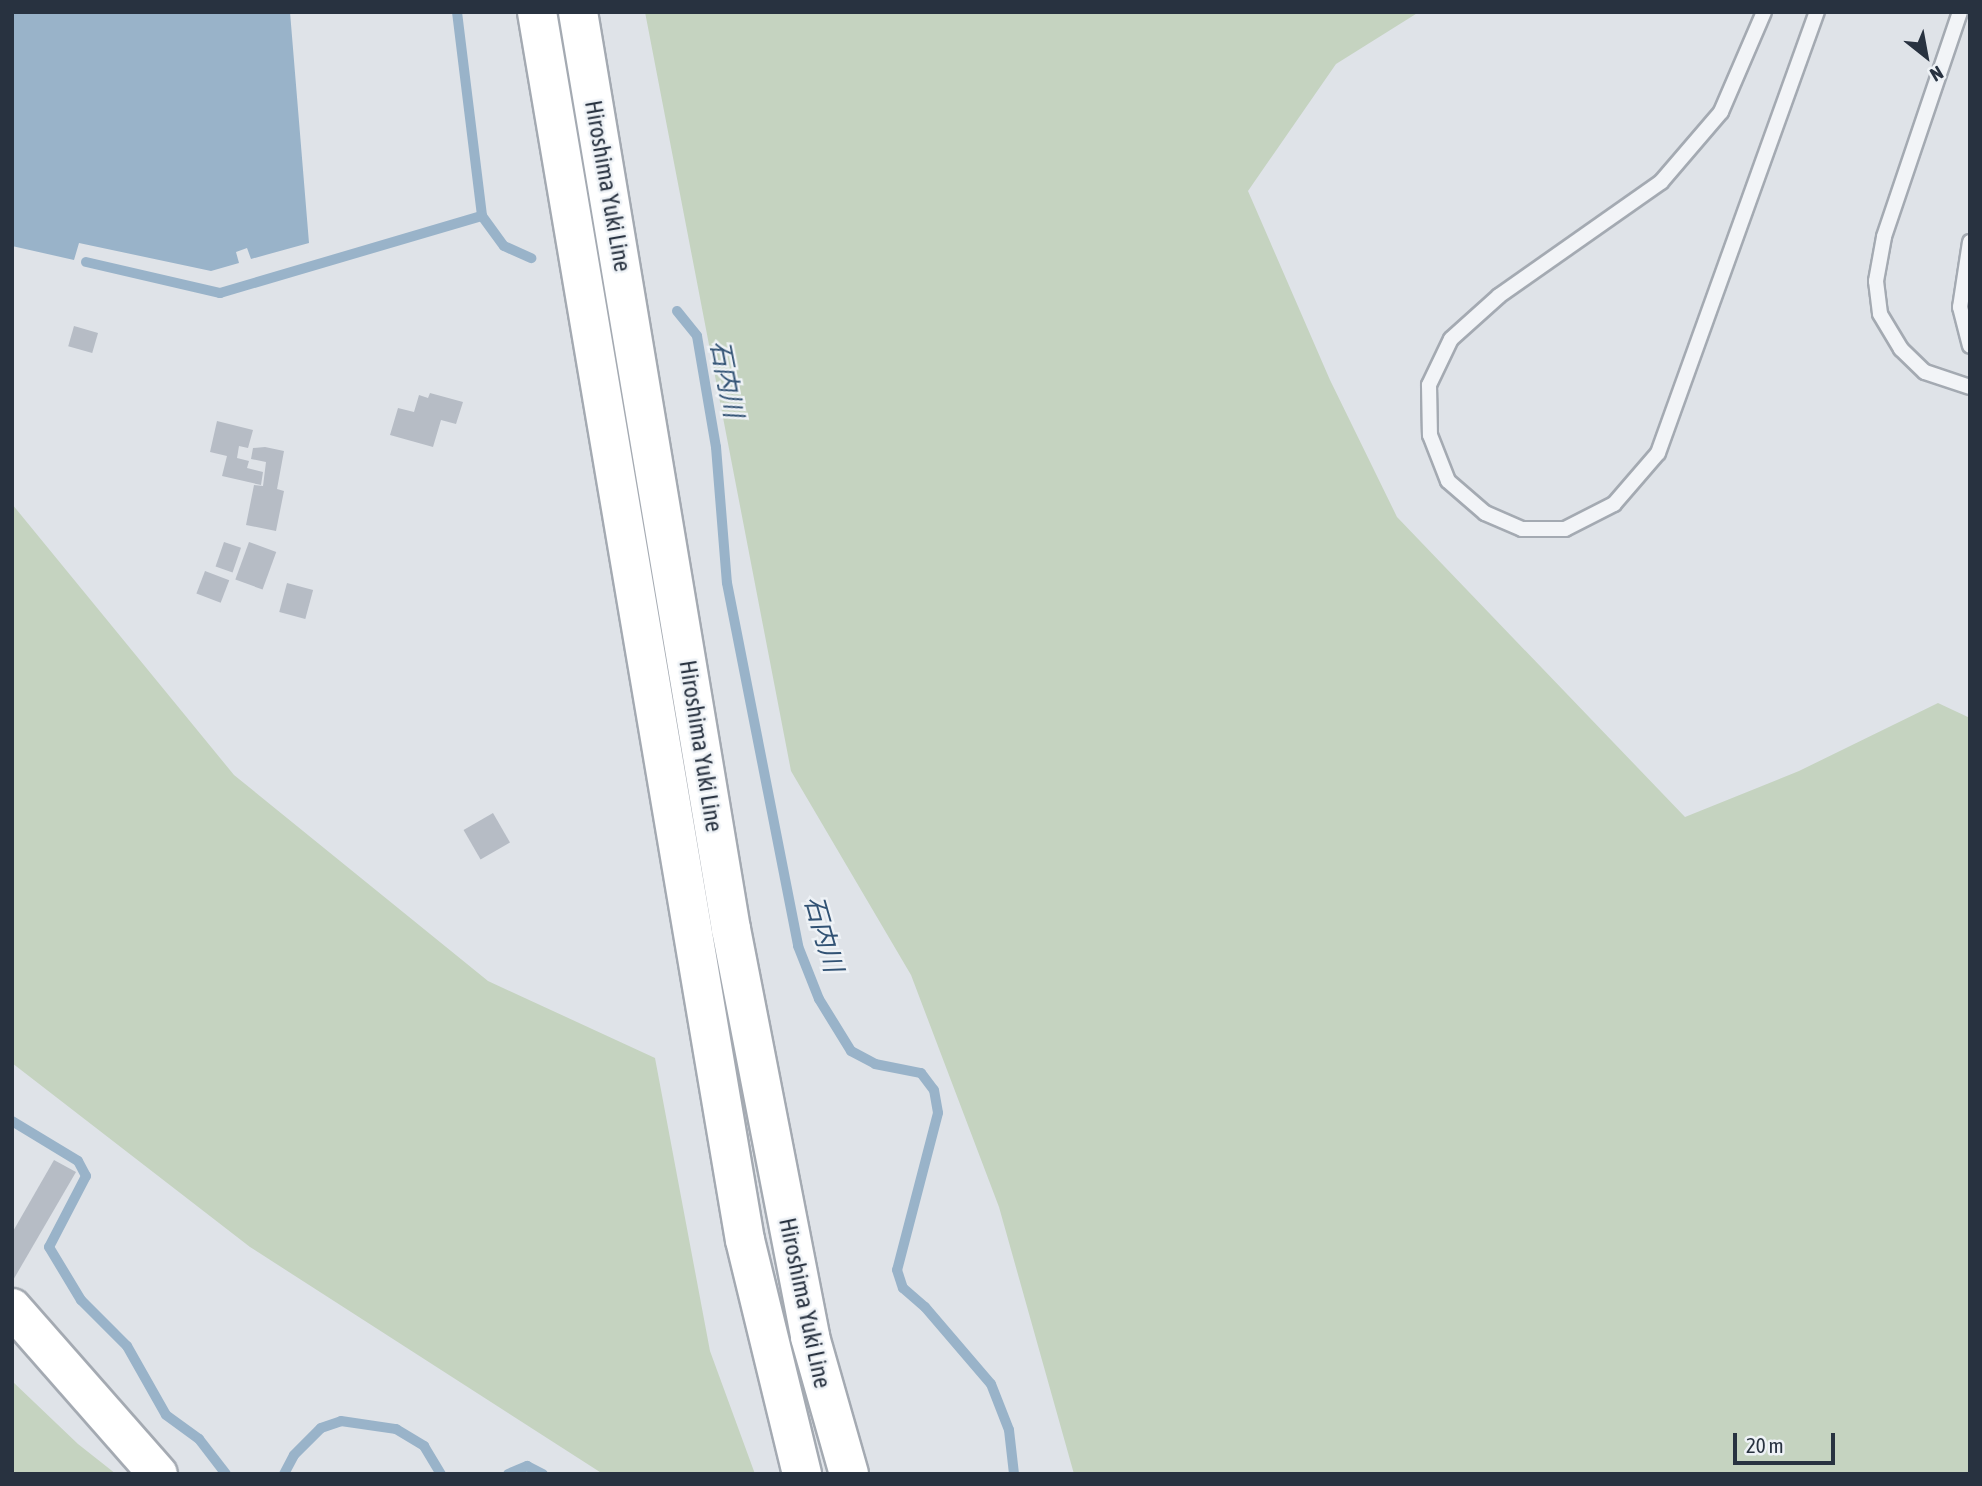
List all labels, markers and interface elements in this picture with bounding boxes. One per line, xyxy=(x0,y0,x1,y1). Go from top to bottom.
north arrow xyxy=(1891,21,1961,91)
text: N xyxy=(1926,62,1947,86)
street label: Hiroshima Yuki Line xyxy=(579,98,637,274)
water label: 石内川 xyxy=(703,338,749,420)
street label: Hiroshima Yuki Line xyxy=(673,658,729,834)
water label: 石内川 xyxy=(797,892,849,976)
street label: Hiroshima Yuki Line xyxy=(773,1215,837,1391)
scale bar xyxy=(1737,1420,1839,1464)
text: 20 m xyxy=(1746,1433,1784,1457)

